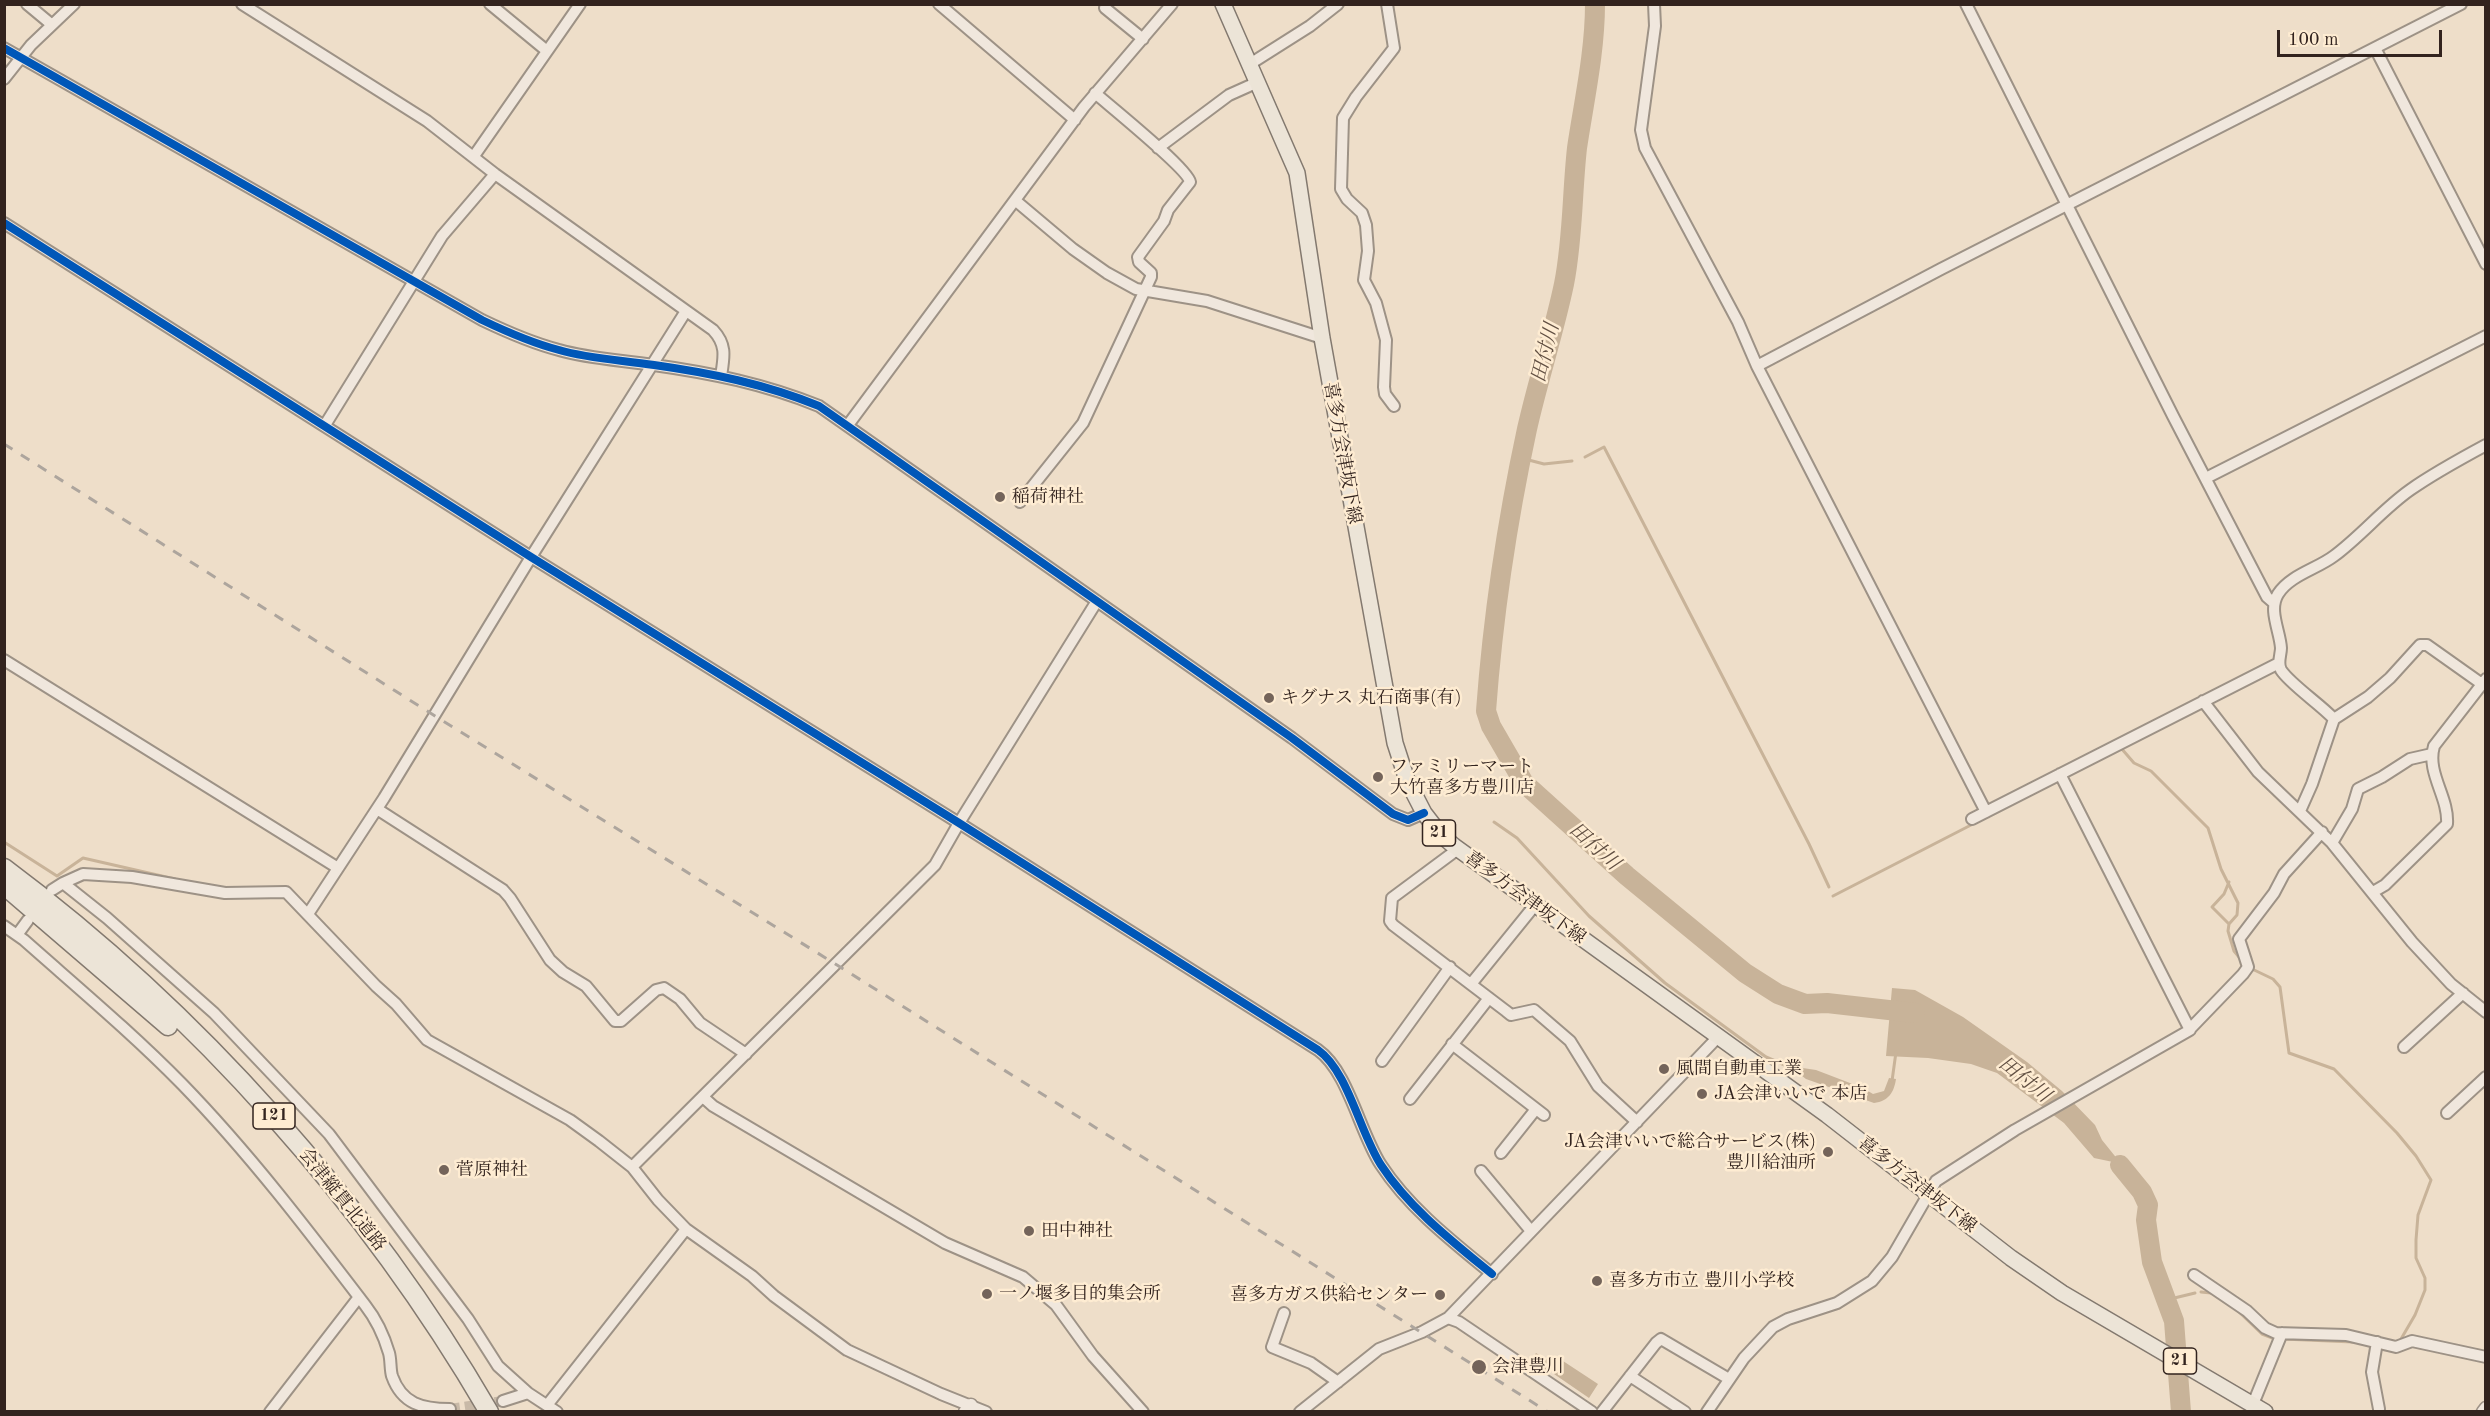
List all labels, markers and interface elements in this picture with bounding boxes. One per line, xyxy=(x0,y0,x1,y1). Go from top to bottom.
scale bar xyxy=(2280,18,2445,56)
text: 100 m xyxy=(2288,31,2339,49)
water label: 田付川 xyxy=(1527,321,1565,385)
street label: 喜多方会津坂下線 xyxy=(1319,380,1365,526)
place label: 稲荷神社 xyxy=(1012,486,1084,508)
marker: 稲荷神社 xyxy=(993,490,1007,504)
place label: キグナス 丸石商事(有) xyxy=(1281,687,1461,709)
marker: キグナス 丸石商事(有) xyxy=(1262,691,1276,705)
place label: ファミリーマート 大竹喜多方豊川店 xyxy=(1390,756,1534,798)
marker: ファミリーマート 大竹喜多方豊川店 xyxy=(1371,770,1385,784)
water label: 田付川 xyxy=(1564,818,1624,876)
road number: 21 xyxy=(1422,820,1456,846)
street label: 喜多方会津坂下線 xyxy=(1460,847,1590,949)
water label: 田付川 xyxy=(1993,1052,2055,1108)
place label: 風間自動車工業 xyxy=(1676,1058,1802,1080)
marker: 風間自動車工業 xyxy=(1657,1062,1671,1076)
place label: JA会津いいで 本店 xyxy=(1714,1083,1867,1105)
marker: JA会津いいで 本店 xyxy=(1695,1087,1709,1101)
road number: 121 xyxy=(253,1103,295,1129)
place label: JA会津いいで総合サービス(株) 豊川給油所 xyxy=(1564,1131,1816,1174)
street label: 喜多方会津坂下線 xyxy=(1854,1132,1980,1238)
street label: 会津縦貫北道路 xyxy=(294,1144,390,1256)
marker: JA会津いいで総合サービス(株) 豊川給油所 xyxy=(1821,1145,1835,1159)
place label: 菅原神社 xyxy=(456,1159,528,1181)
marker: 菅原神社 xyxy=(437,1163,451,1177)
place label: 田中神社 xyxy=(1041,1220,1113,1242)
marker: 田中神社 xyxy=(1022,1224,1036,1238)
place label: 喜多方市立 豊川小学校 xyxy=(1609,1270,1794,1292)
marker: 喜多方市立 豊川小学校 xyxy=(1590,1274,1604,1288)
place label: 一ノ堰多目的集会所 xyxy=(999,1283,1161,1305)
place label: 喜多方ガス供給センター xyxy=(1230,1284,1428,1306)
marker: 一ノ堰多目的集会所 xyxy=(980,1287,994,1301)
marker: 喜多方ガス供給センター xyxy=(1433,1288,1447,1302)
road number: 21 xyxy=(2164,1348,2196,1374)
place label: 会津豊川 xyxy=(1492,1356,1564,1378)
marker: 会津豊川 xyxy=(1470,1358,1488,1376)

